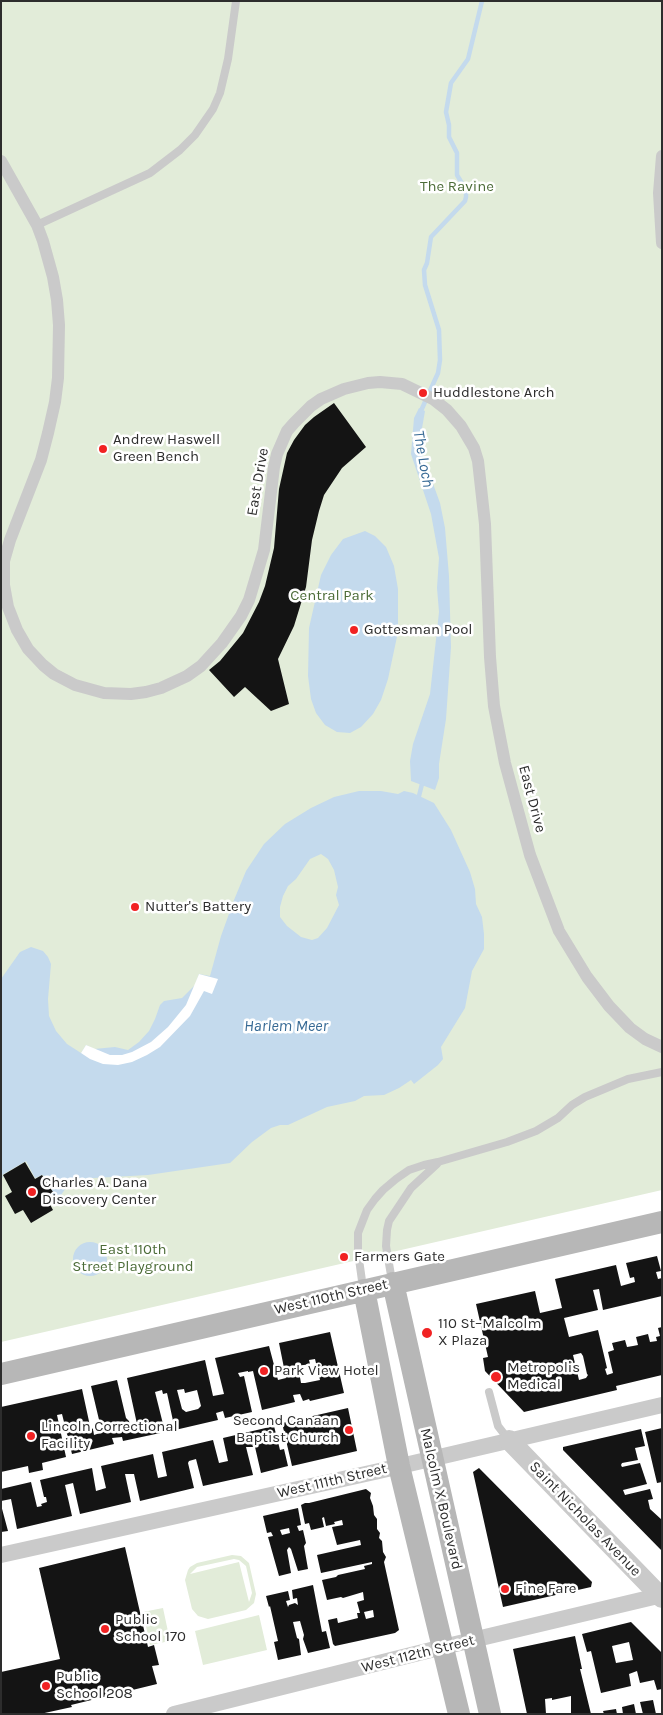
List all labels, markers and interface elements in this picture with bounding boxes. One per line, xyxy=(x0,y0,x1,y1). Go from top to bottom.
park label: The Ravine xyxy=(420,178,494,196)
place label: Huddlestone Arch xyxy=(433,384,555,402)
marker: Huddlestone Arch xyxy=(417,387,429,399)
water label: The Loch xyxy=(409,429,437,489)
place label: Andrew Haswell Green Bench xyxy=(113,431,220,466)
marker: Andrew Haswell Green Bench xyxy=(97,443,109,455)
street label: East Drive xyxy=(243,447,273,517)
park label: Central Park xyxy=(290,587,374,605)
place label: Gottesman Pool xyxy=(364,621,473,639)
marker: Gottesman Pool xyxy=(348,624,360,636)
street label: East Drive xyxy=(514,763,550,835)
place label: Nutter's Battery xyxy=(145,898,251,916)
marker: Nutter's Battery xyxy=(129,901,141,913)
water label: Harlem Meer xyxy=(244,1016,328,1036)
place label: Charles A. Dana Discovery Center xyxy=(42,1174,156,1209)
marker: Charles A. Dana Discovery Center xyxy=(26,1186,38,1198)
park label: East 110th Street Playground xyxy=(72,1241,194,1276)
place label: Farmers Gate xyxy=(354,1248,445,1266)
marker: Farmers Gate xyxy=(338,1251,350,1263)
street label: West 110th Street xyxy=(272,1275,390,1319)
place label: 110 St–Malcolm X Plaza xyxy=(438,1315,542,1350)
marker: 110 St–Malcolm X Plaza xyxy=(420,1326,434,1340)
place label: Metropolis Medical xyxy=(507,1359,580,1394)
place label: Park View Hotel xyxy=(274,1362,379,1380)
marker: Park View Hotel xyxy=(258,1365,270,1377)
marker: Metropolis Medical xyxy=(489,1370,503,1384)
place label: Second Canaan Baptist Church xyxy=(233,1412,339,1447)
place label: Lincoln Correctional Facility xyxy=(41,1418,178,1453)
marker: Second Canaan Baptist Church xyxy=(343,1424,355,1436)
street label: Malcolm X Boulevard xyxy=(416,1426,466,1572)
marker: Lincoln Correctional Facility xyxy=(25,1430,37,1442)
street label: Saint Nicholas Avenue xyxy=(525,1458,645,1580)
street label: West 111th Street xyxy=(275,1460,389,1502)
place label: Fine Fare xyxy=(515,1580,577,1598)
marker: Fine Fare xyxy=(499,1583,511,1595)
place label: Public School 170 xyxy=(115,1611,186,1646)
marker: Public School 170 xyxy=(99,1623,111,1635)
street label: West 112th Street xyxy=(360,1631,476,1677)
place label: Public School 208 xyxy=(56,1668,133,1703)
marker: Public School 208 xyxy=(40,1680,52,1692)

